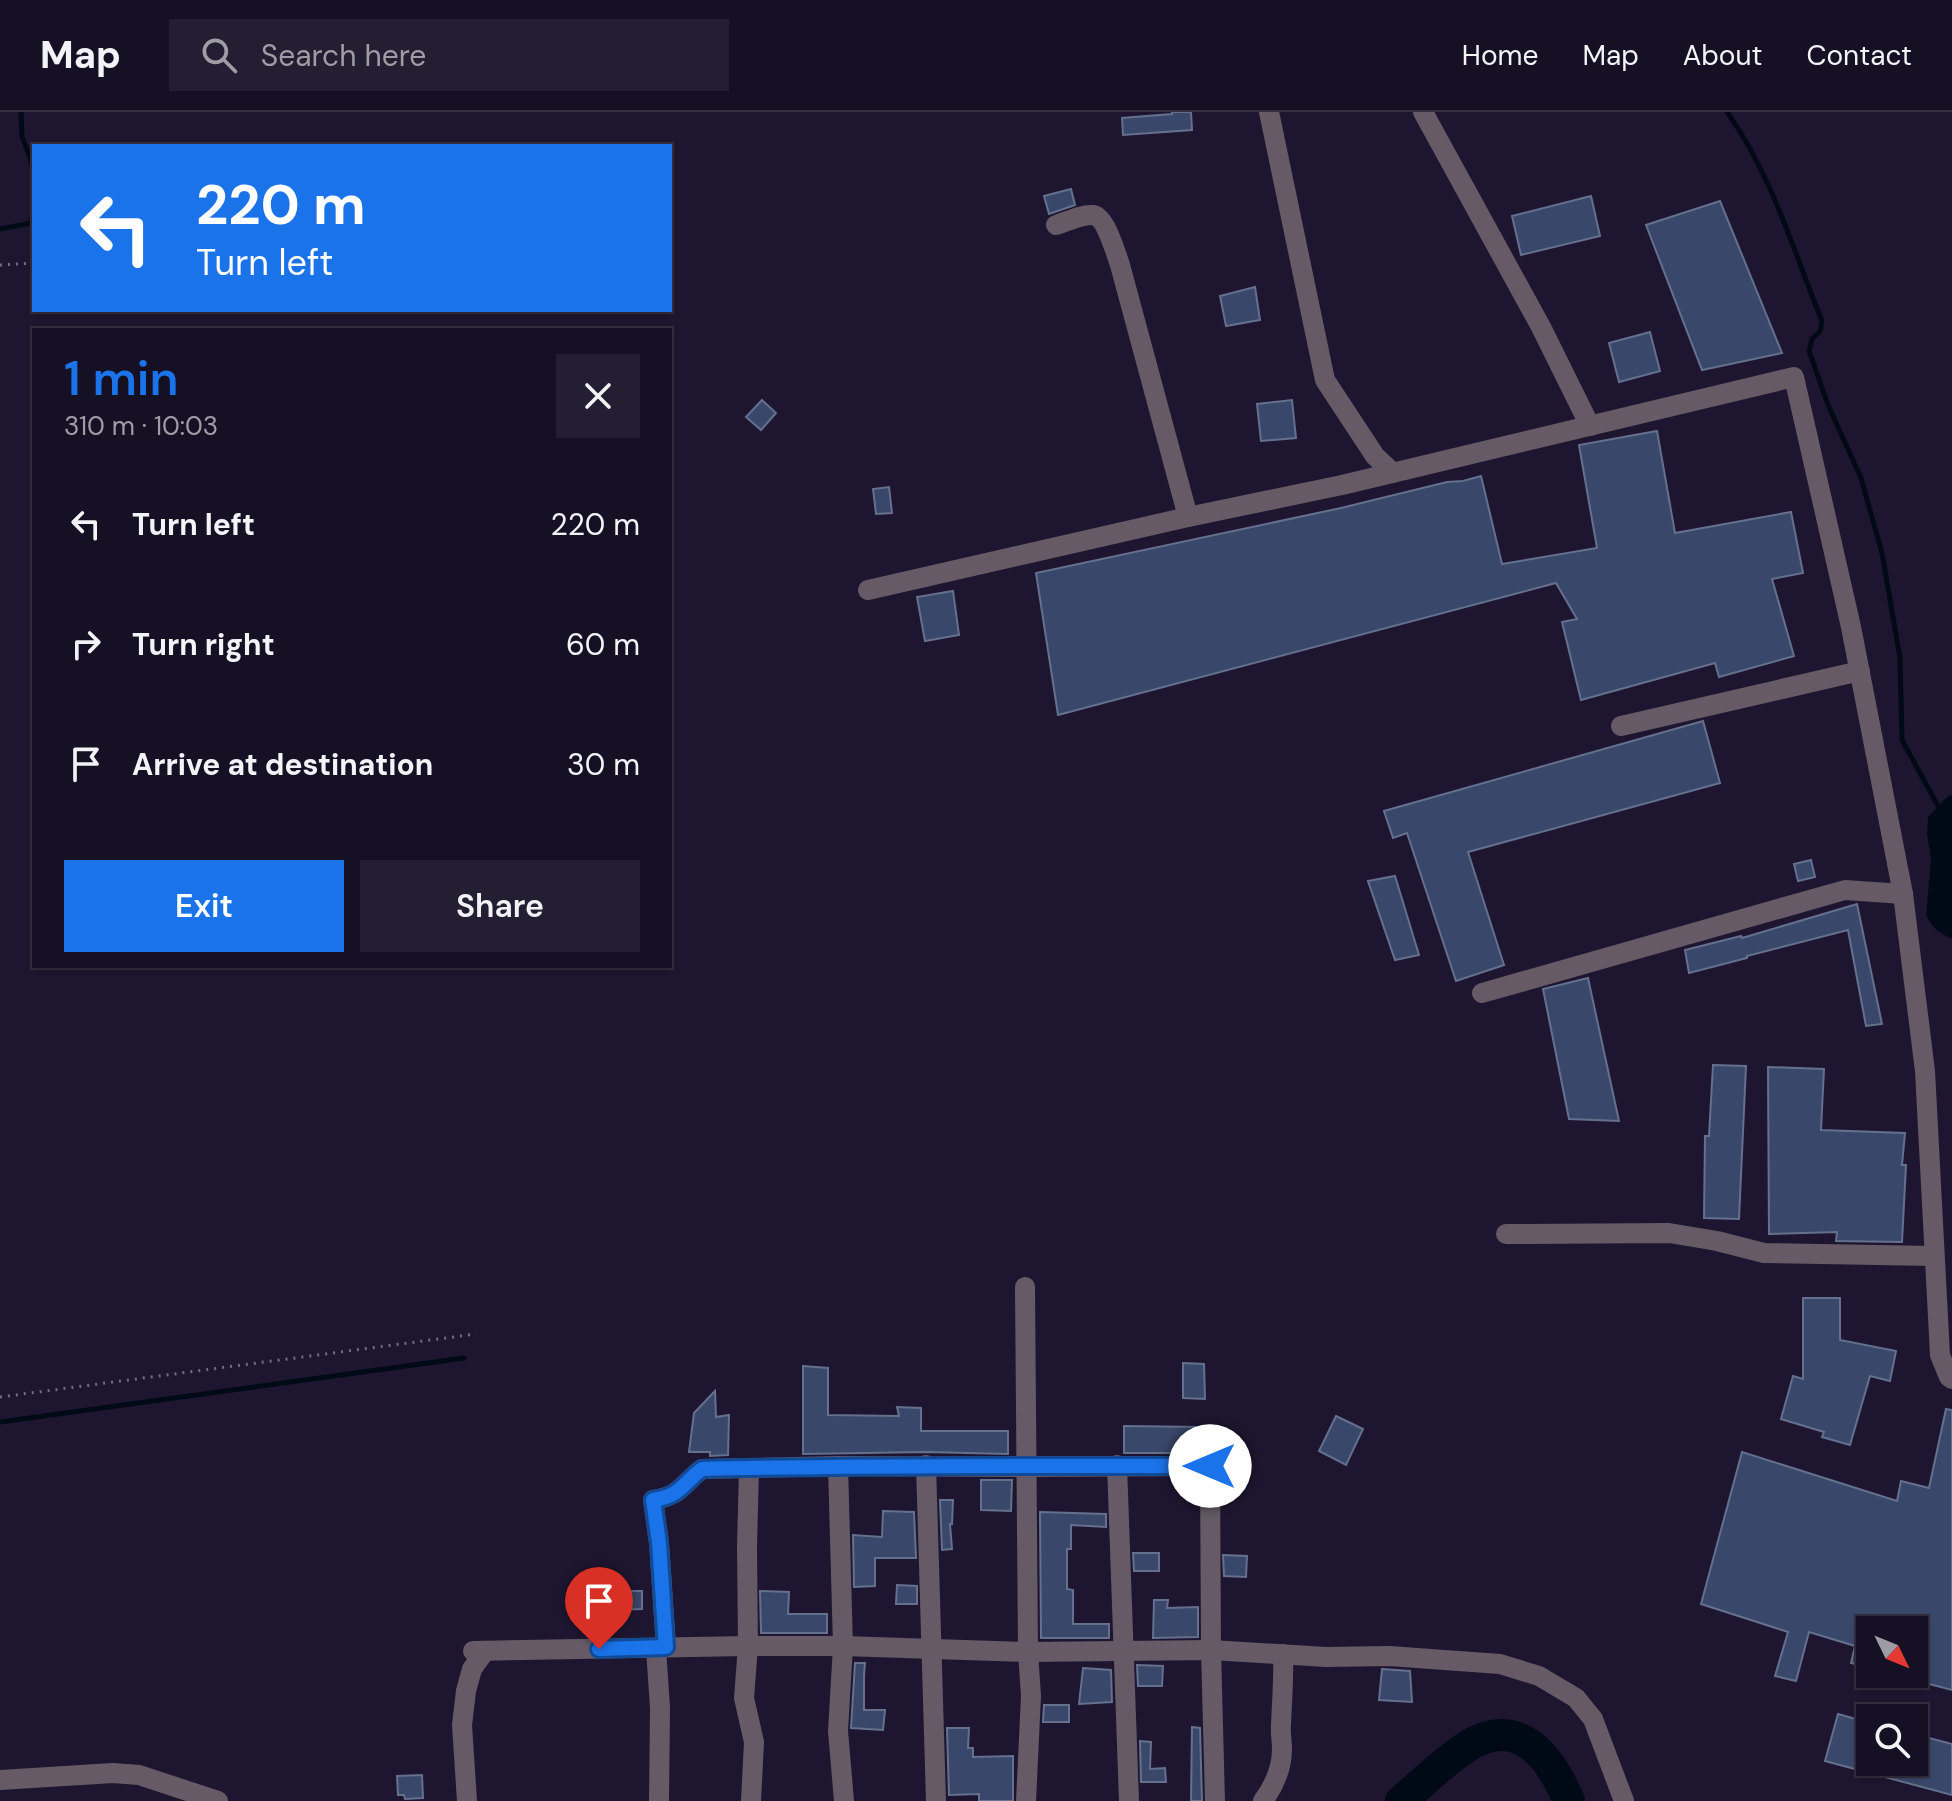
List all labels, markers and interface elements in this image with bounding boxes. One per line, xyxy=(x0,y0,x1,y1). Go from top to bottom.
search box xyxy=(169,19,729,91)
text: Map xyxy=(40,30,121,80)
icon: search xyxy=(197,33,241,77)
text: Search here xyxy=(261,36,426,75)
text: Home xyxy=(1462,37,1538,74)
text: Map xyxy=(1582,37,1639,74)
text: About xyxy=(1683,37,1762,74)
text: Contact xyxy=(1806,37,1912,74)
text: 220 m xyxy=(196,168,366,241)
icon: left xyxy=(64,176,168,280)
text: Turn left xyxy=(196,239,333,286)
text: 1 min xyxy=(64,347,179,410)
button: close xyxy=(556,354,640,438)
text: 310 m · 10:03 xyxy=(64,409,218,443)
icon: left xyxy=(64,502,108,546)
text: Turn left xyxy=(132,505,255,544)
text: 220 m xyxy=(551,505,640,544)
icon: right xyxy=(64,622,108,666)
text: Turn right xyxy=(132,625,275,664)
text: 60 m xyxy=(566,625,640,664)
icon: arrive xyxy=(64,742,108,786)
text: Arrive at destination xyxy=(132,745,433,784)
text: 30 m xyxy=(567,745,640,784)
button: Exit xyxy=(64,860,344,952)
button: Share xyxy=(360,860,640,952)
position arrow xyxy=(1168,1424,1252,1508)
pin xyxy=(565,1567,633,1649)
icon: arrive xyxy=(577,1579,621,1623)
north arrow xyxy=(1856,1616,1928,1688)
map controls xyxy=(1856,1616,1928,1776)
button: search xyxy=(1856,1704,1928,1776)

